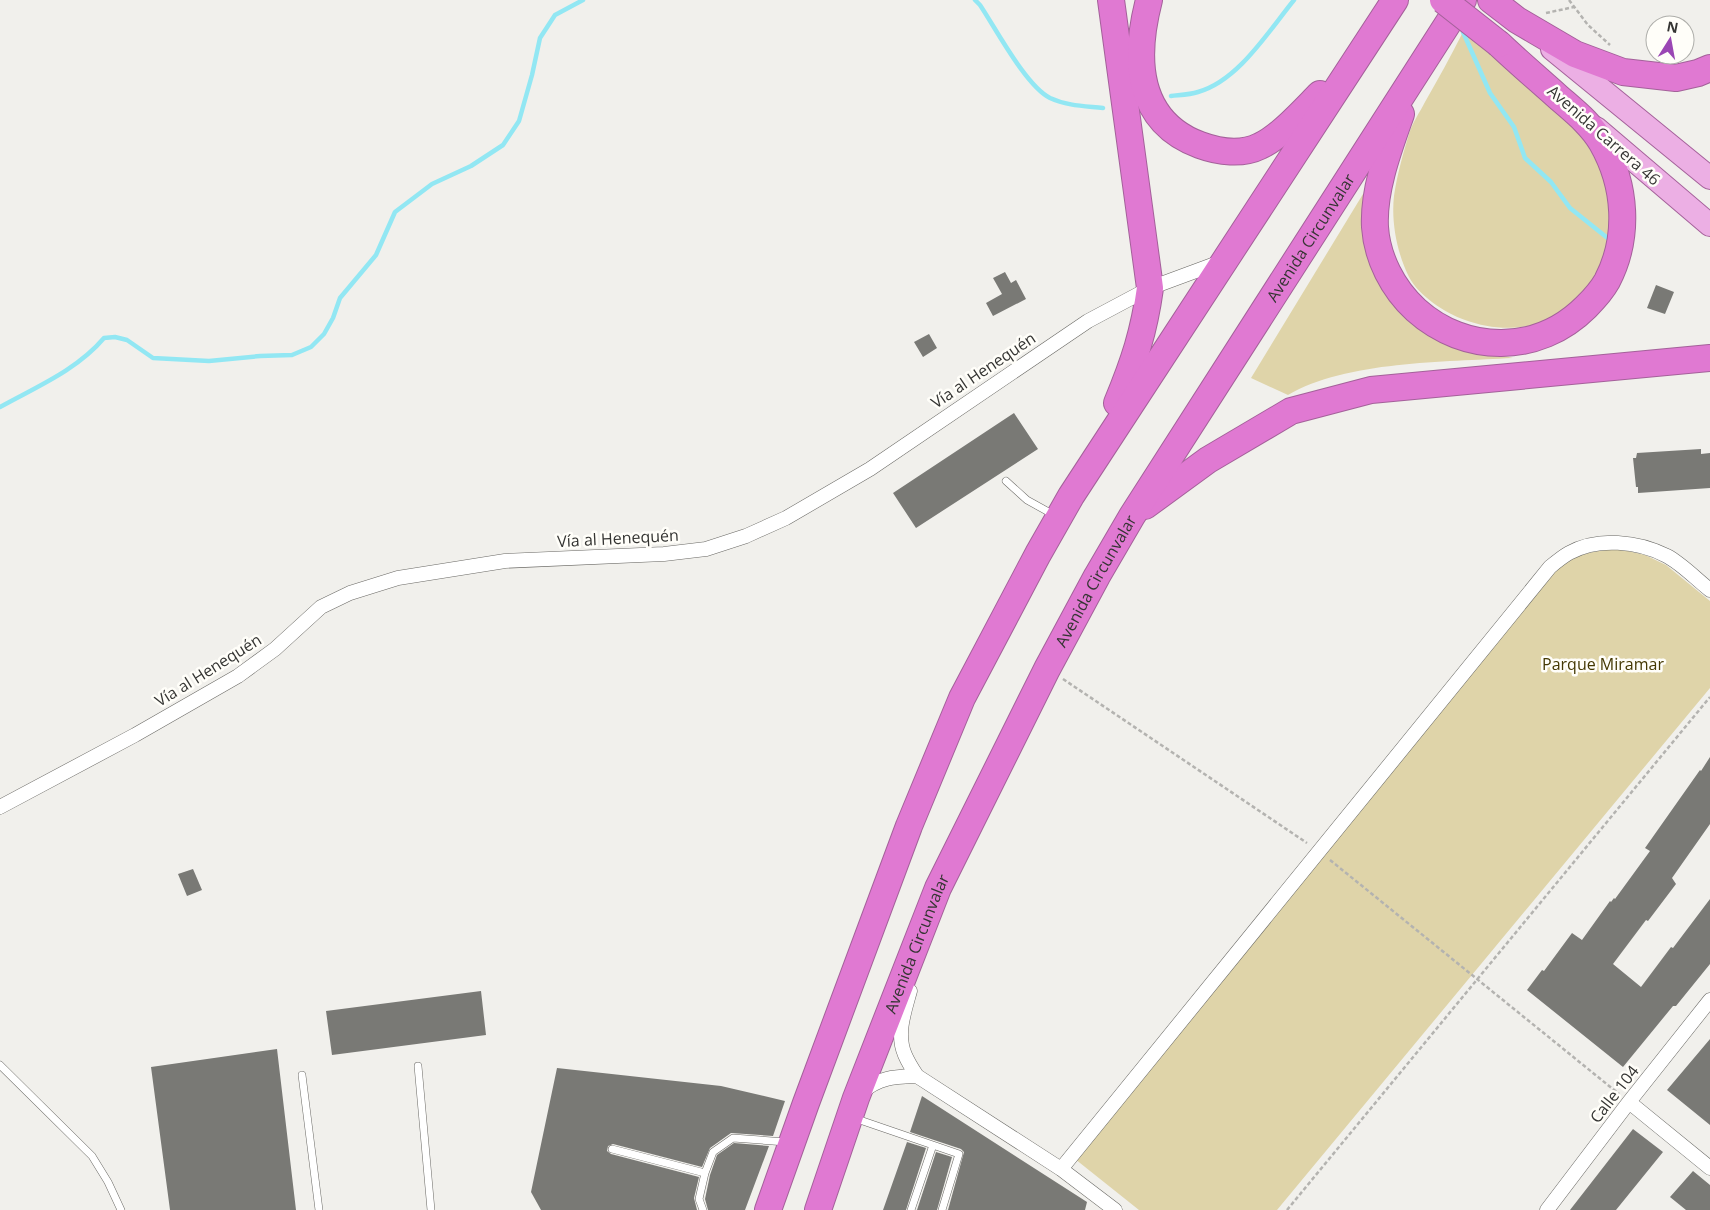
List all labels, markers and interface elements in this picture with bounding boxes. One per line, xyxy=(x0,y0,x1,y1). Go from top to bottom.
north arrow xyxy=(1645,15,1695,65)
text: N xyxy=(1665,16,1680,37)
street label: Avenida Carrera 46 xyxy=(1543,80,1665,190)
street label: Avenida Circunvalar xyxy=(1261,169,1360,306)
street label: Vía al Henequén xyxy=(926,327,1040,413)
street label: Avenida Circunvalar xyxy=(1050,510,1142,651)
street label: Vía al Henequén xyxy=(557,524,679,552)
street label: Vía al Henequén xyxy=(151,628,265,712)
park label: Parque Miramar xyxy=(1542,653,1664,675)
street label: Avenida Circunvalar xyxy=(879,870,954,1017)
street label: Calle 104 xyxy=(1585,1061,1643,1127)

